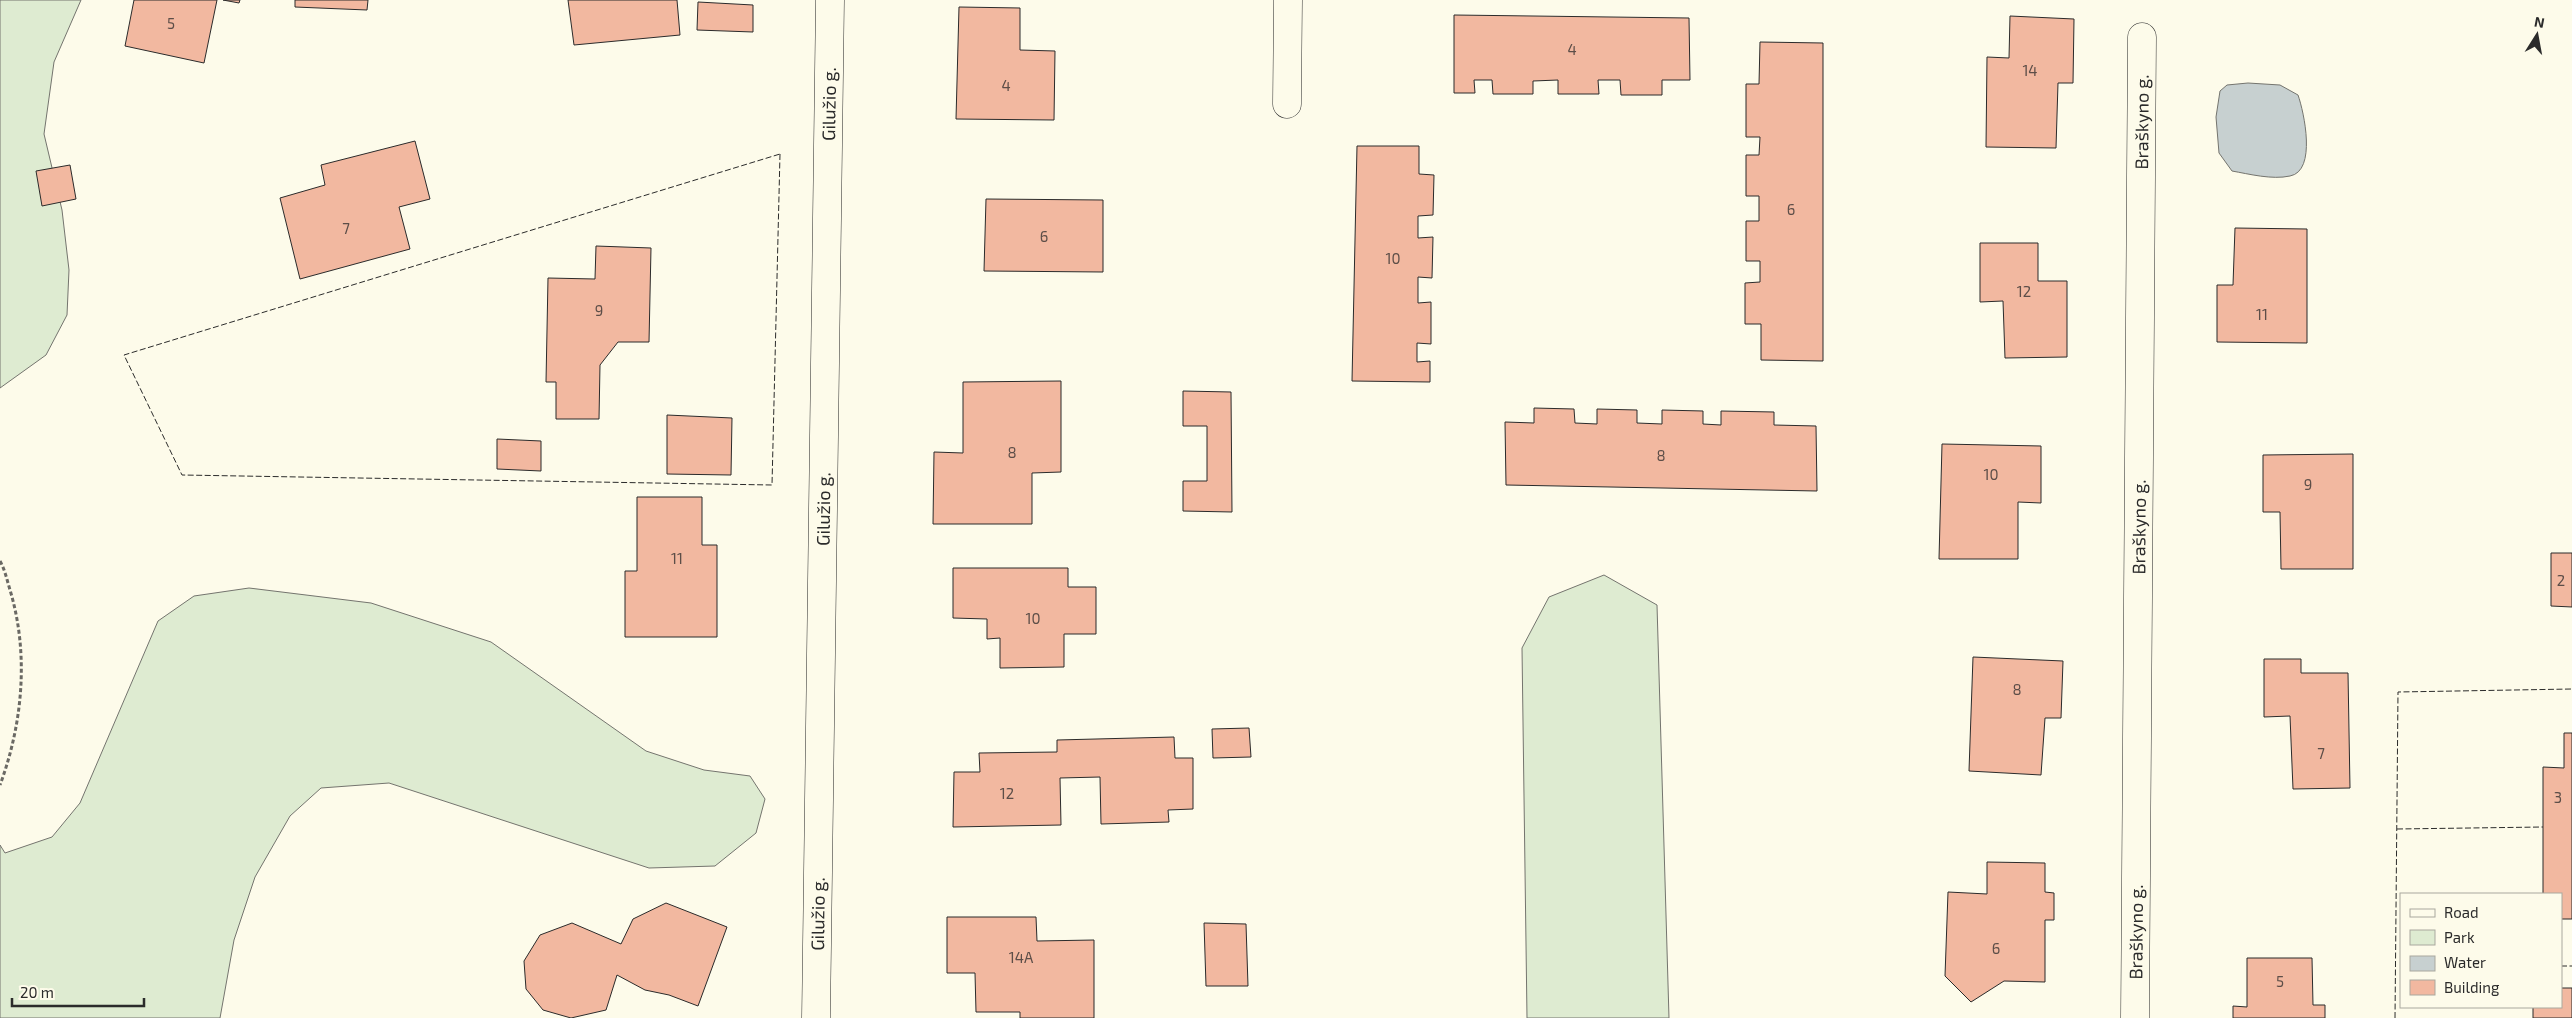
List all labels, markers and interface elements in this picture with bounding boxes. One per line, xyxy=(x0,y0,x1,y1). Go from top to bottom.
north arrow xyxy=(2512,10,2562,60)
text: N xyxy=(2533,12,2546,31)
house number: 5 xyxy=(167,14,175,32)
house number: 4 xyxy=(1567,40,1577,58)
house number: 14 xyxy=(2022,61,2038,79)
street label: Gilužio g. xyxy=(817,67,840,141)
street label: Braškyno g. xyxy=(2130,74,2153,170)
house number: 4 xyxy=(1001,76,1011,94)
house number: 6 xyxy=(1787,200,1795,218)
house number: 7 xyxy=(342,219,350,237)
house number: 6 xyxy=(1040,227,1048,245)
house number: 10 xyxy=(1385,249,1401,267)
house number: 12 xyxy=(2017,282,2031,300)
house number: 9 xyxy=(595,301,603,319)
house number: 11 xyxy=(2256,305,2268,323)
house number: 8 xyxy=(1007,443,1017,461)
house number: 8 xyxy=(1656,446,1666,464)
house number: 10 xyxy=(1983,465,1999,483)
street label: Gilužio g. xyxy=(811,472,835,546)
house number: 9 xyxy=(2304,475,2312,493)
street label: Braškyno g. xyxy=(2127,479,2150,575)
house number: 11 xyxy=(671,549,683,567)
house number: 2 xyxy=(2557,571,2565,589)
house number: 10 xyxy=(1025,609,1041,627)
house number: 8 xyxy=(2012,680,2022,698)
house number: 7 xyxy=(2317,744,2325,762)
house number: 12 xyxy=(1000,784,1014,802)
house number: 3 xyxy=(2554,788,2562,806)
street label: Gilužio g. xyxy=(806,877,829,951)
street label: Braškyno g. xyxy=(2124,884,2147,980)
legend xyxy=(2400,893,2562,1008)
text: Road xyxy=(2444,903,2479,921)
text: Park xyxy=(2444,928,2475,946)
house number: 6 xyxy=(1992,939,2000,957)
house number: 14A xyxy=(1009,948,1034,966)
text: Water xyxy=(2444,953,2486,971)
house number: 5 xyxy=(2276,972,2284,990)
scale bar xyxy=(12,976,145,1008)
text: Building xyxy=(2444,978,2500,996)
text: 20 m xyxy=(20,983,54,1001)

